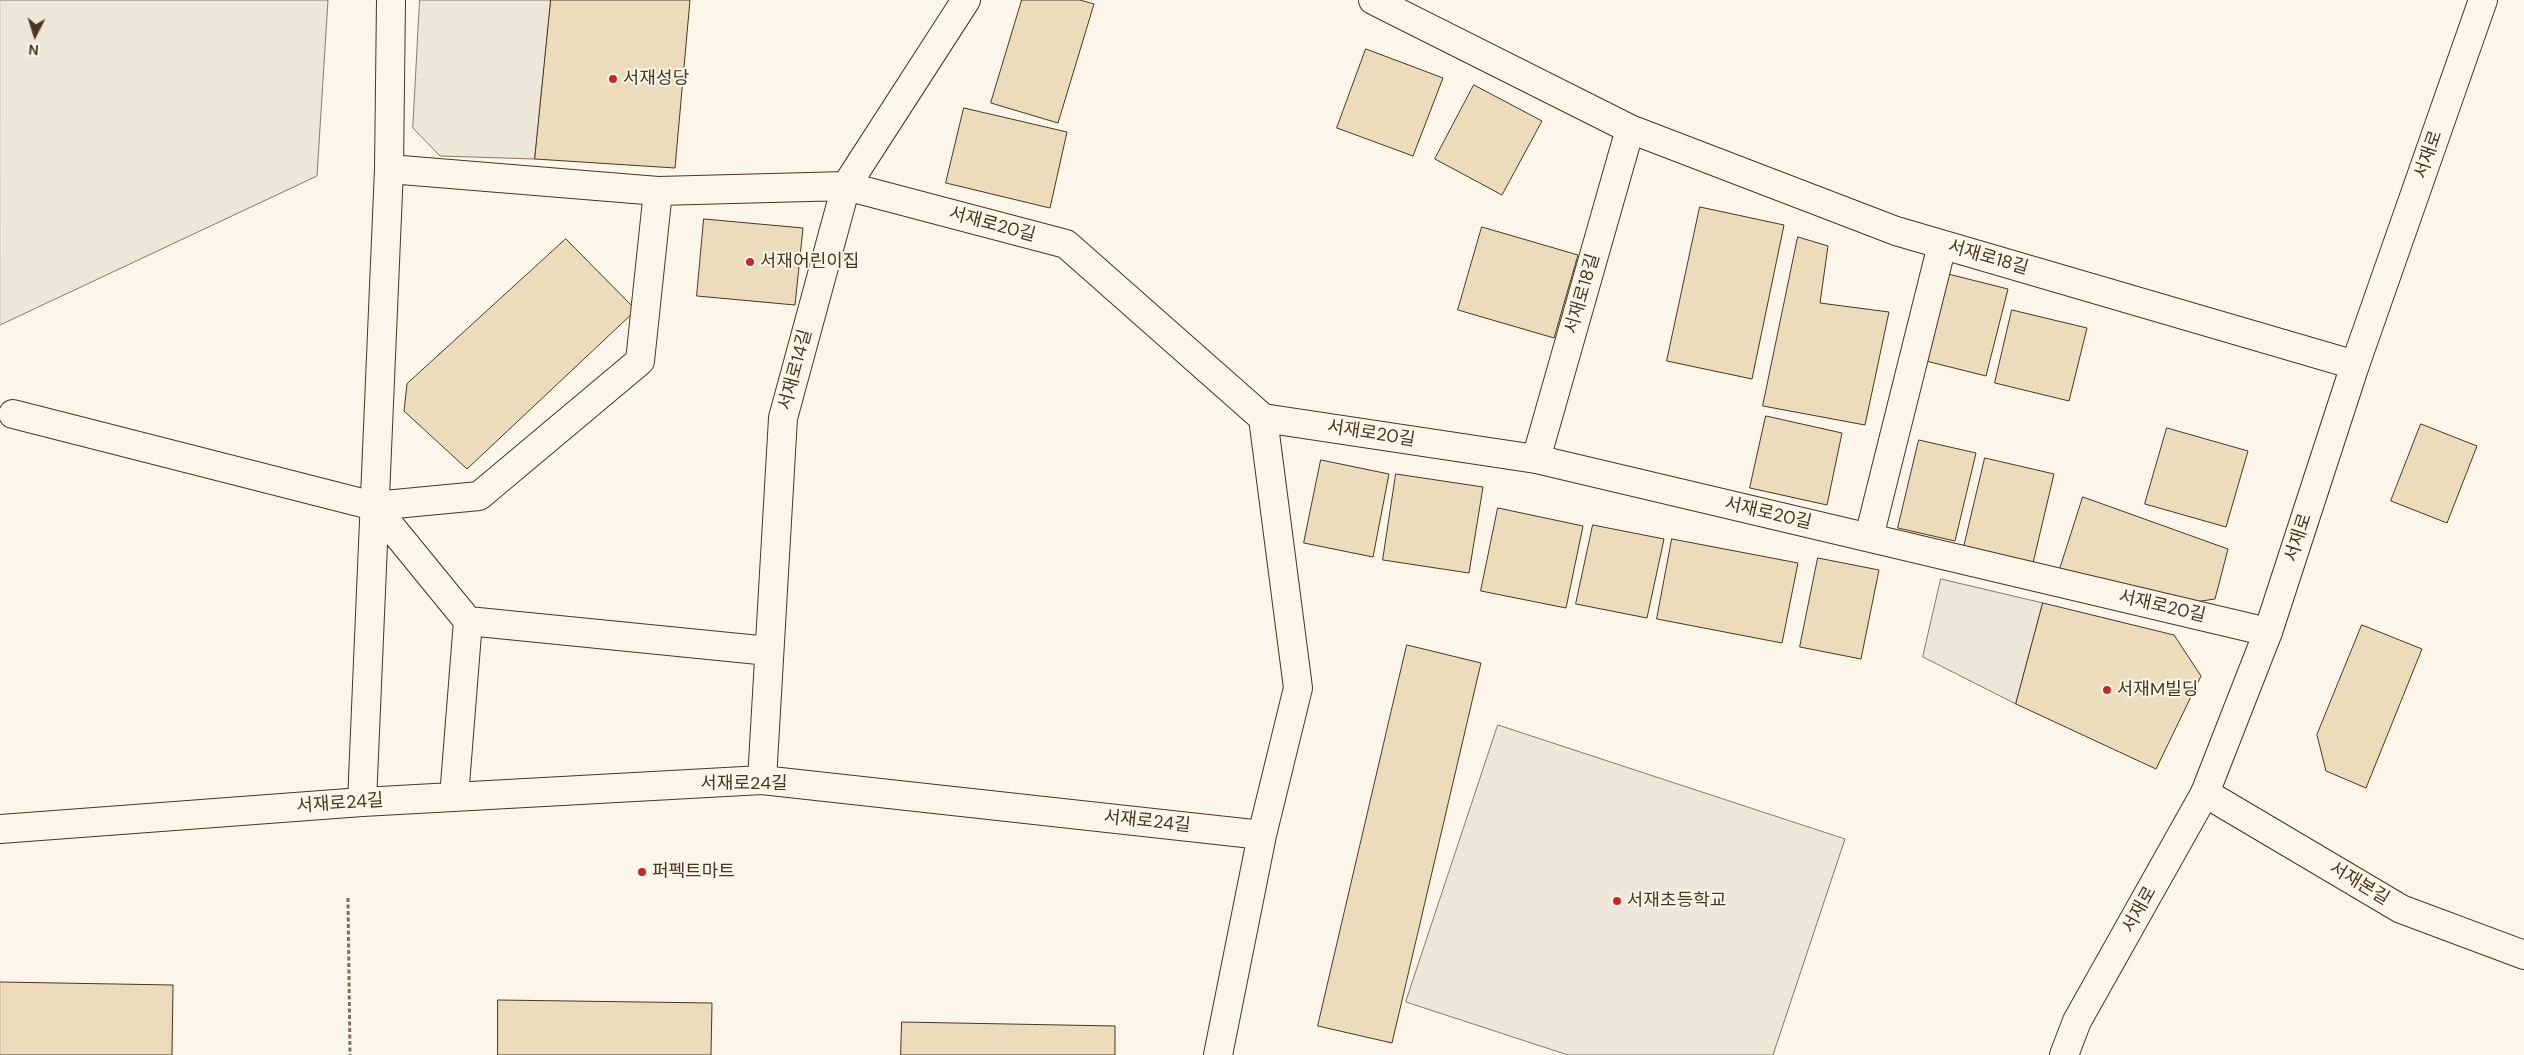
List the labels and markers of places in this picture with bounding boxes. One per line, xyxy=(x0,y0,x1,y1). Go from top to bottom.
place label: 서재성당 xyxy=(623,68,689,90)
marker: 서재성당 xyxy=(607,73,619,85)
place label: 서재어린이집 xyxy=(760,251,859,273)
marker: 서재어린이집 xyxy=(744,256,756,268)
place label: 서재M빌딩 xyxy=(2117,679,2198,701)
marker: 서재M빌딩 xyxy=(2101,684,2113,696)
place label: 퍼펙트마트 xyxy=(652,861,735,883)
marker: 퍼펙트마트 xyxy=(636,866,648,878)
place label: 서재초등학교 xyxy=(1627,890,1726,912)
marker: 서재초등학교 xyxy=(1611,895,1623,907)

